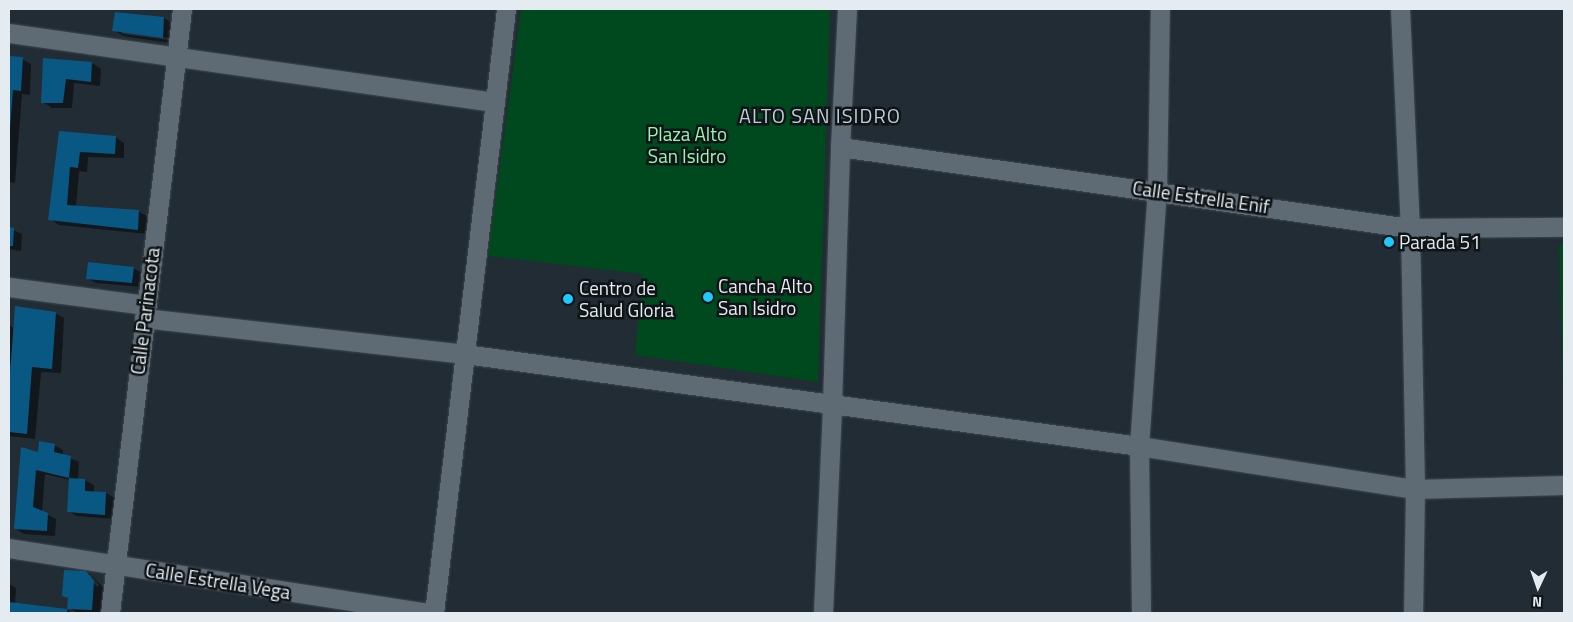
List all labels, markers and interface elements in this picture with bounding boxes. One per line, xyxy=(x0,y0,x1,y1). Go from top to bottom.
district label: ALTO SAN ISIDRO xyxy=(737,103,903,127)
park label: Plaza Alto San Isidro xyxy=(647,123,727,167)
street label: Calle Estrella Enif xyxy=(1131,176,1271,218)
place label: Parada 51 xyxy=(1399,231,1481,253)
marker: Parada 51 xyxy=(1383,236,1395,248)
street label: Calle Parinacota xyxy=(126,246,164,376)
place label: Cancha Alto San Isidro xyxy=(718,275,813,319)
place label: Centro de Salud Gloria xyxy=(579,277,674,321)
marker: Cancha Alto San Isidro xyxy=(702,291,714,303)
marker: Centro de Salud Gloria xyxy=(561,292,575,306)
street label: Calle Estrella Vega xyxy=(144,558,292,604)
north arrow xyxy=(1513,562,1563,612)
text: N xyxy=(1532,592,1543,613)

